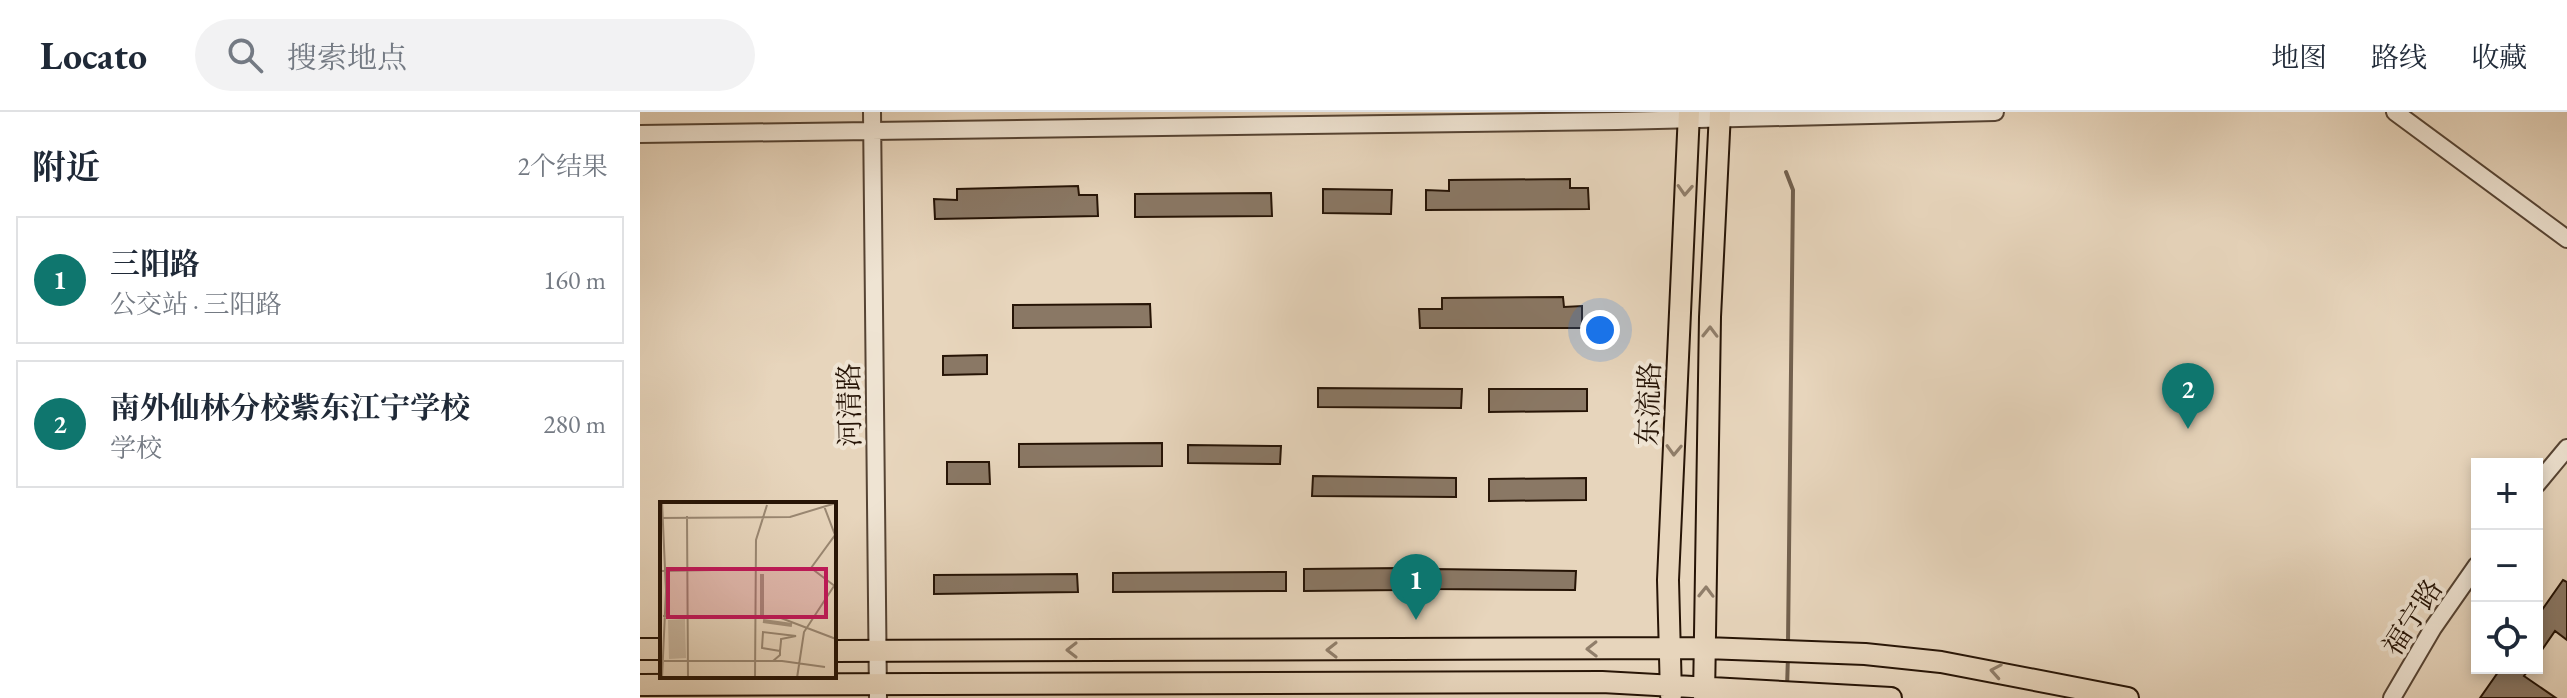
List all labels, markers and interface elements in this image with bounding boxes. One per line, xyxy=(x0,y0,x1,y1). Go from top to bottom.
search box xyxy=(195,19,755,91)
text: Locato xyxy=(40,31,147,80)
icon: search xyxy=(223,33,267,77)
text: 搜索地点 xyxy=(287,38,407,77)
text: 地图 xyxy=(2271,39,2327,75)
text: 路线 xyxy=(2371,39,2427,75)
text: 收藏 xyxy=(2471,39,2527,75)
text: 附近 xyxy=(32,145,100,189)
text: 2个结果 xyxy=(518,149,608,183)
one-way arrow xyxy=(1677,184,1694,197)
text: 三阳路 xyxy=(110,244,200,283)
text: 1 xyxy=(53,263,67,297)
text: 160 m xyxy=(543,263,606,297)
text: 公交站 · 三阳路 xyxy=(110,287,282,321)
your location xyxy=(1580,310,1620,350)
one-way arrow xyxy=(1701,325,1718,338)
street label: 东流路 xyxy=(1629,361,1667,447)
street label: 河清路 xyxy=(830,363,868,447)
pin: 2 xyxy=(2162,363,2214,429)
text: 南外仙林分校紫东江宁学校 xyxy=(110,388,470,427)
text: 2 xyxy=(53,407,67,441)
text: 280 m xyxy=(543,407,606,441)
text: 学校 xyxy=(110,431,162,465)
one-way arrow xyxy=(1666,444,1683,457)
map controls xyxy=(2471,458,2543,674)
button: + xyxy=(2471,458,2543,530)
inset map xyxy=(660,502,836,678)
button: − xyxy=(2471,530,2543,602)
pin: 1 xyxy=(1390,554,1442,620)
street label: 福宁路 xyxy=(2374,572,2450,662)
one-way arrow xyxy=(1697,585,1714,598)
button: locate xyxy=(2471,602,2543,674)
one-way arrow xyxy=(1065,641,1078,659)
one-way arrow xyxy=(1325,641,1338,659)
one-way arrow xyxy=(1585,641,1598,658)
one-way arrow xyxy=(1990,664,2003,681)

